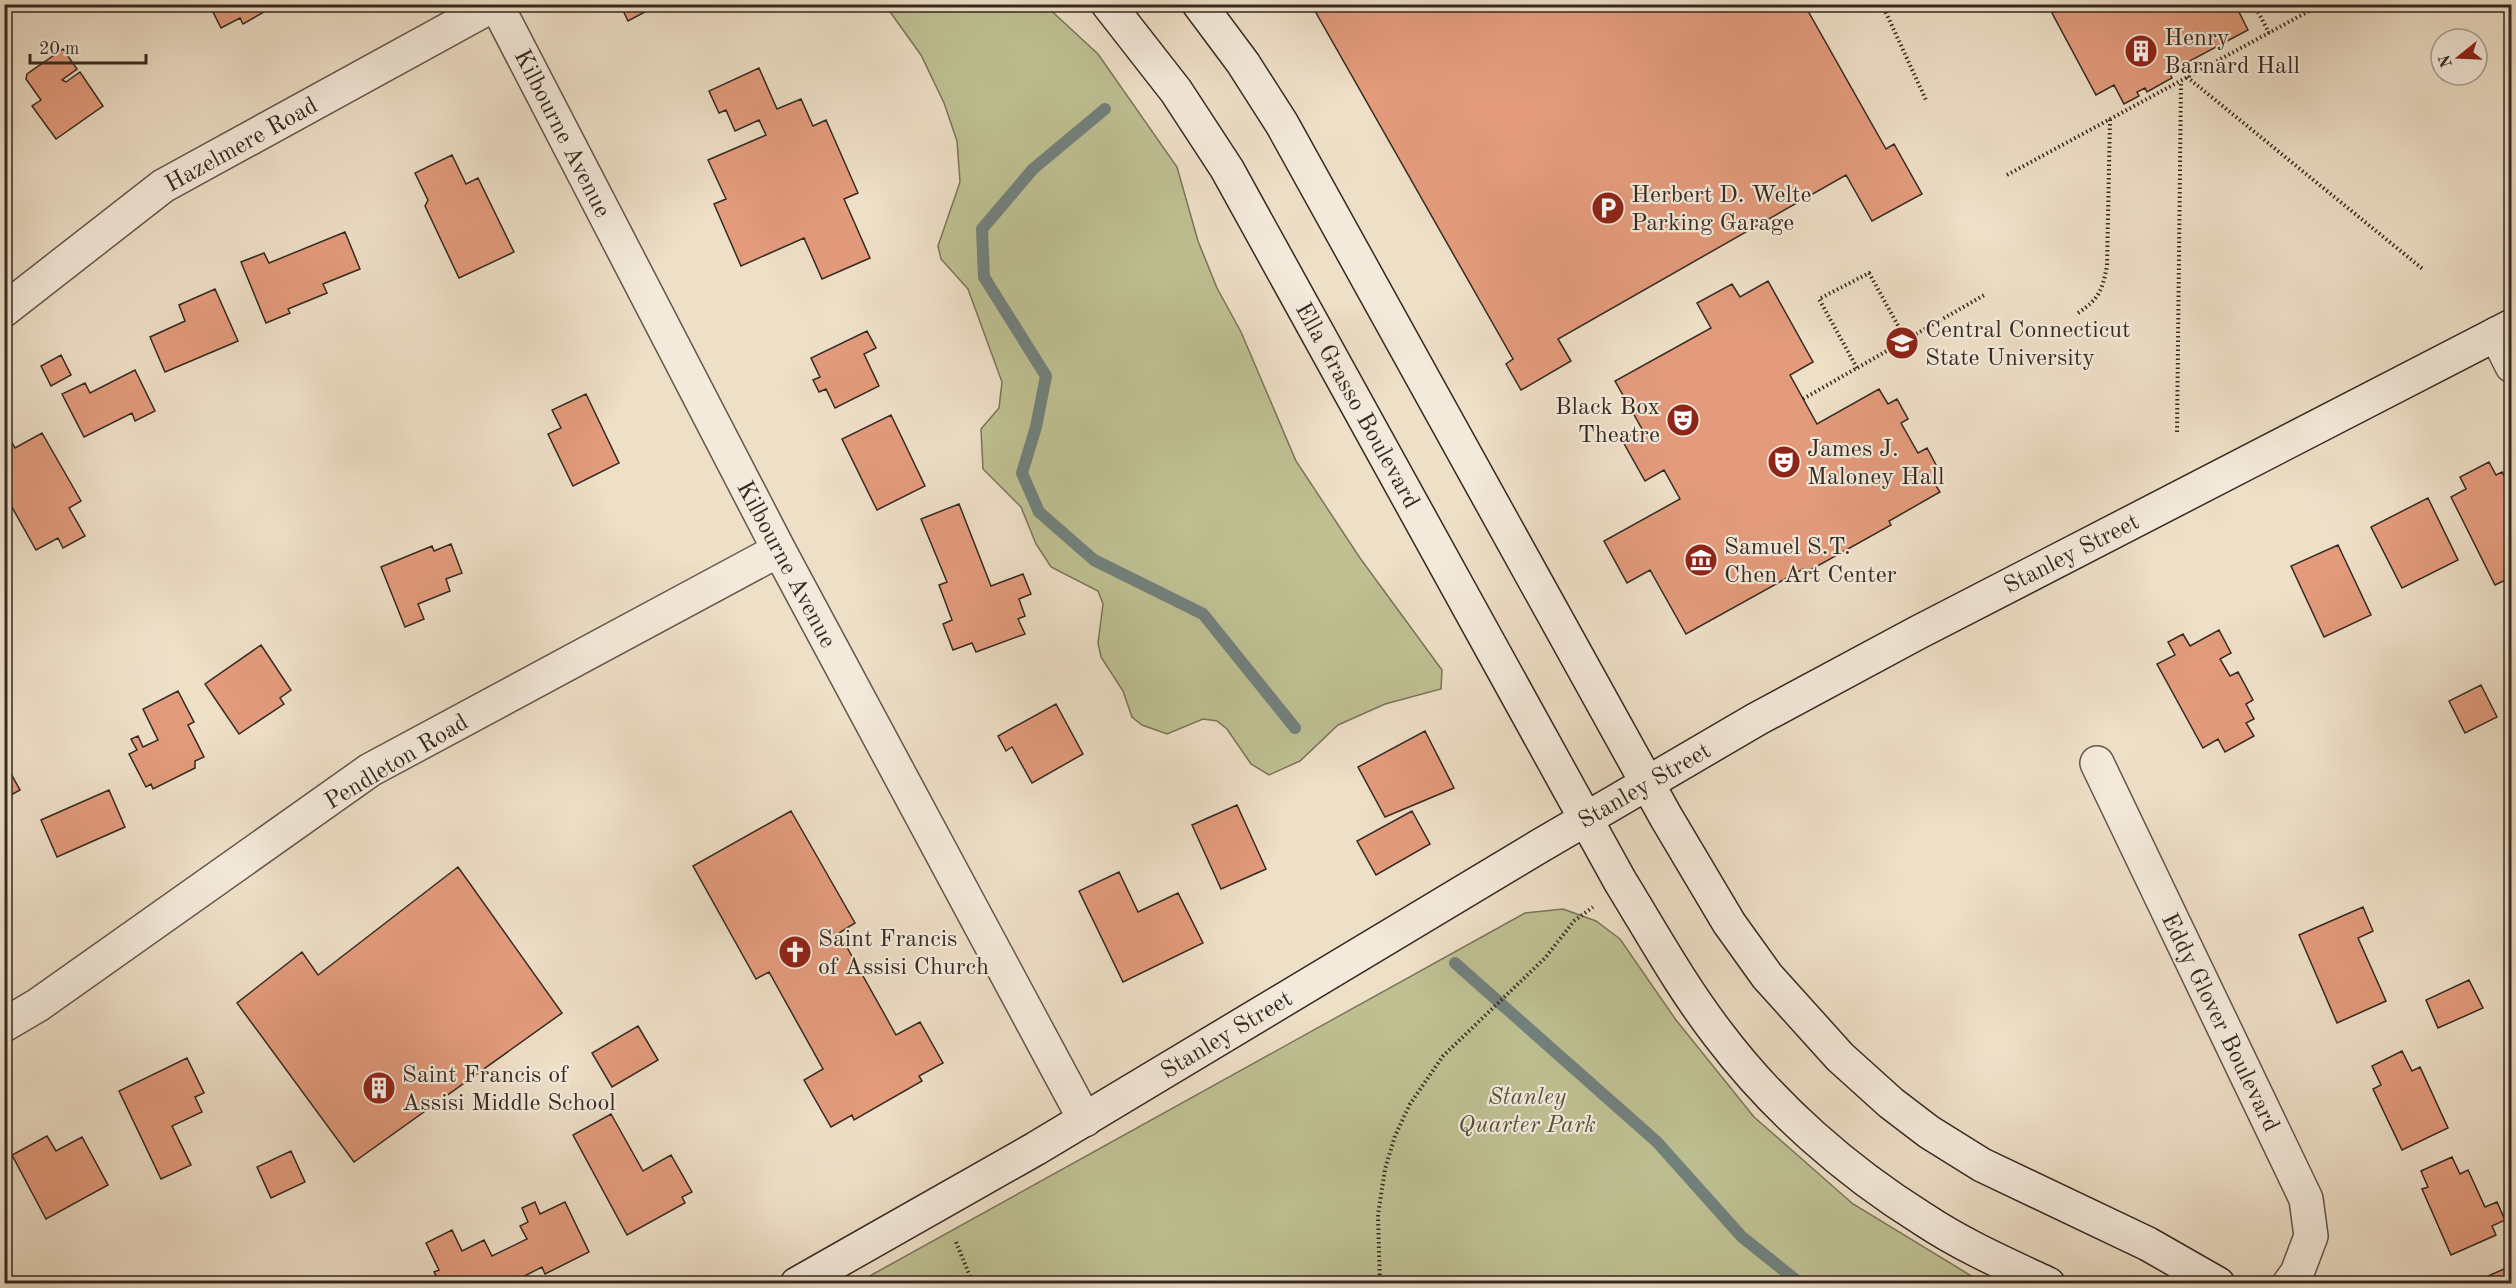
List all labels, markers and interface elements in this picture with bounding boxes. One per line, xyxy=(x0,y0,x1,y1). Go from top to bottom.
scale bar xyxy=(30,27,146,65)
place label: Henry Barnard Hall xyxy=(2164,27,2300,79)
north arrow xyxy=(2429,27,2489,87)
building icon: Henry Barnard Hall xyxy=(2123,33,2159,69)
text: 20 m xyxy=(39,40,79,58)
street label: Kilbourne Avenue xyxy=(509,46,614,222)
text: N xyxy=(2437,52,2456,69)
street label: Hazelmere Road xyxy=(162,94,322,197)
place label: Herbert D. Welte Parking Garage xyxy=(1631,184,1812,236)
parking icon: Herbert D. Welte Parking Garage xyxy=(1590,190,1626,226)
street label: Ella Grasso Boulevard xyxy=(1290,299,1423,513)
place label: Central Connecticut State University xyxy=(1925,319,2130,371)
school or university icon: Central Connecticut State University xyxy=(1884,325,1920,361)
place label: Black Box Theatre xyxy=(1555,396,1660,448)
theatre icon: Black Box Theatre xyxy=(1665,402,1701,438)
place label: James J. Maloney Hall xyxy=(1807,438,1945,490)
theatre icon: James J. Maloney Hall xyxy=(1766,444,1802,480)
street label: Kilbourne Avenue xyxy=(731,478,839,652)
street label: Stanley Street xyxy=(2000,510,2144,599)
place label: Samuel S.T. Chen Art Center xyxy=(1724,536,1897,588)
museum icon: Samuel S.T. Chen Art Center xyxy=(1683,542,1719,578)
street label: Pendleton Road xyxy=(321,711,473,815)
street label: Stanley Street xyxy=(1575,739,1715,834)
street label: Eddy Glover Boulevard xyxy=(2156,910,2283,1136)
place label: Saint Francis of Assisi Church xyxy=(818,928,989,980)
church icon: Saint Francis of Assisi Church xyxy=(777,934,813,970)
street label: Stanley Street xyxy=(1157,987,1297,1084)
place label: Saint Francis of Assisi Middle School xyxy=(402,1064,616,1116)
building icon: Saint Francis of Assisi Middle School xyxy=(361,1070,397,1106)
park label: Stanley Quarter Park xyxy=(1458,1086,1596,1138)

